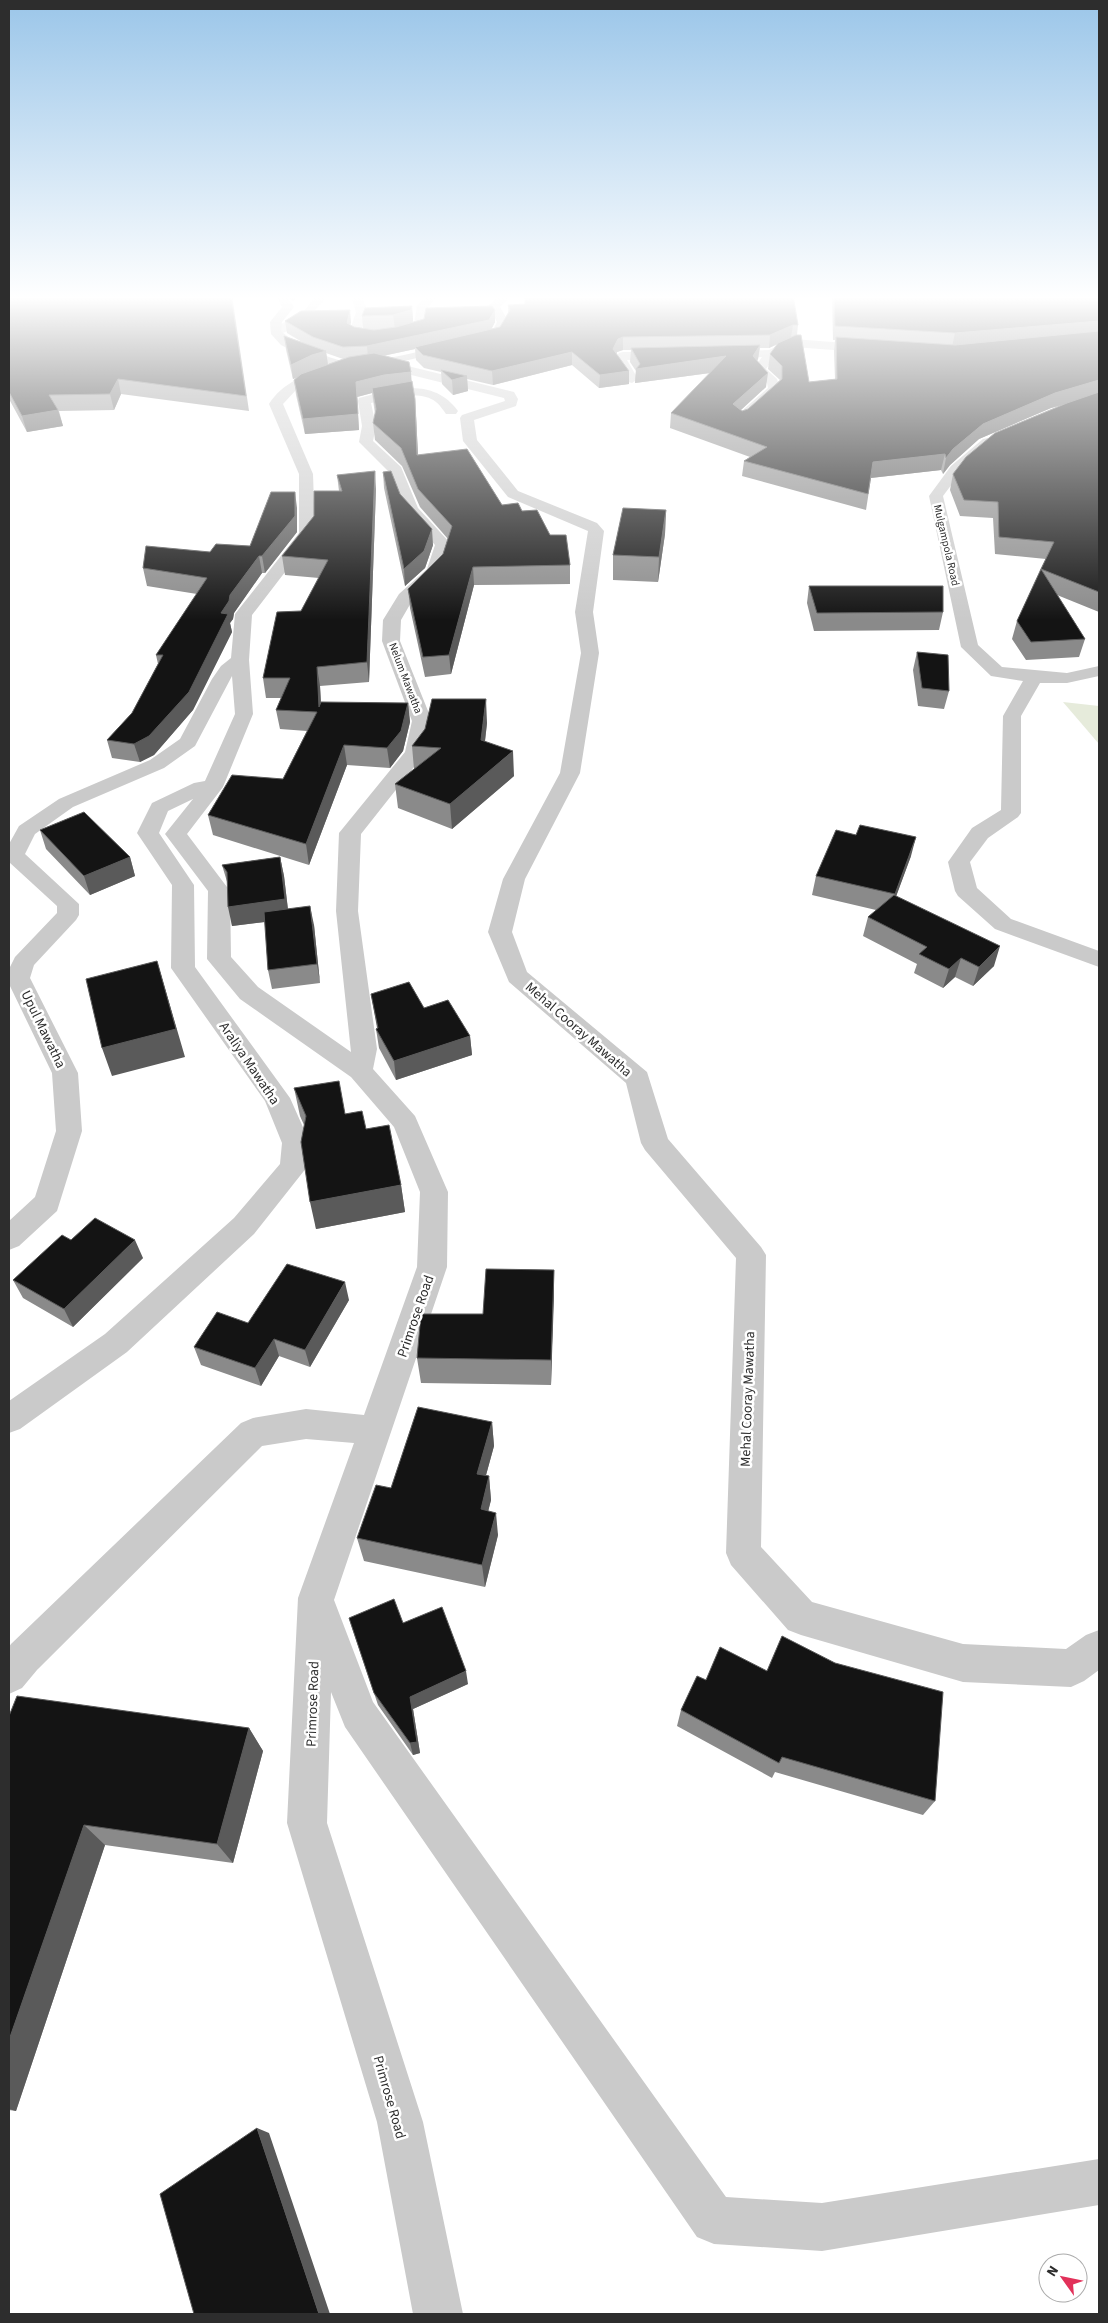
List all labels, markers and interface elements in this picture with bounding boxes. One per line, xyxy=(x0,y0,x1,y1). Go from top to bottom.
street label: Mulgampola Road xyxy=(930,503,963,587)
street label: Nelum Mawatha xyxy=(385,641,426,716)
street label: Mehal Cooray Mawatha xyxy=(521,978,636,1082)
street label: Upul Mawatha xyxy=(16,987,71,1072)
street label: Araliya Mawatha xyxy=(214,1018,284,1109)
street label: Primrose Road xyxy=(393,1273,439,1360)
street label: Mehal Cooray Mawatha xyxy=(736,1331,760,1467)
street label: Primrose Road xyxy=(302,1661,324,1747)
street label: Primrose Road xyxy=(368,2053,410,2141)
north arrow xyxy=(1038,2253,1088,2303)
text: N xyxy=(1042,2262,1064,2281)

